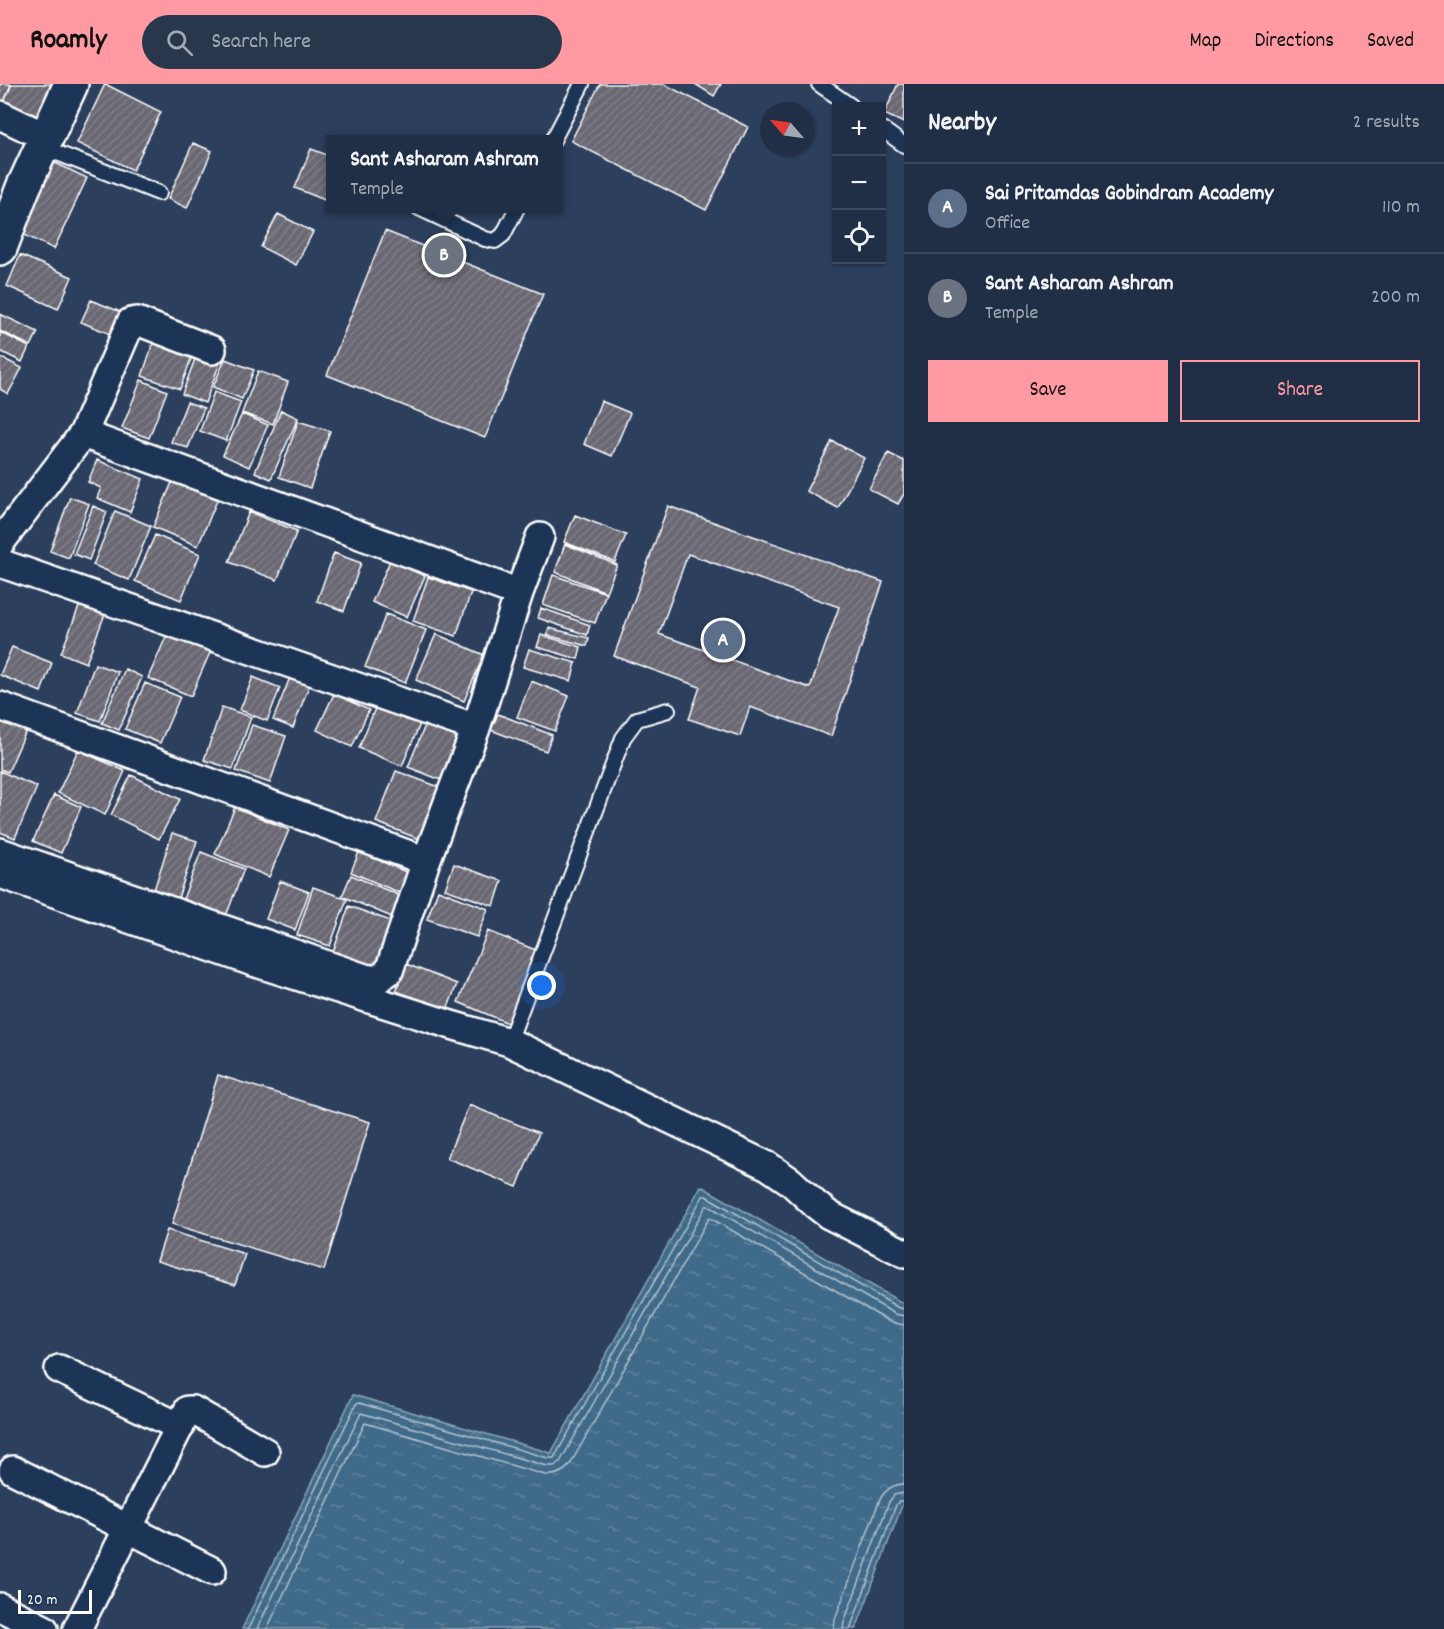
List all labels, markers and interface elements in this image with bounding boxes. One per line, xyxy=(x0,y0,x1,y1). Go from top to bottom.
search box xyxy=(142,15,562,69)
text: Roamly xyxy=(30,22,106,62)
icon: search xyxy=(163,26,196,59)
text: Search here xyxy=(211,27,311,58)
text: Map xyxy=(1190,27,1221,57)
text: Directions xyxy=(1254,27,1334,57)
text: Saved xyxy=(1367,27,1414,57)
north arrow xyxy=(760,102,814,156)
map controls xyxy=(832,102,886,264)
button: + xyxy=(832,102,886,156)
text: Nearby xyxy=(928,105,996,142)
text: 2 results xyxy=(1353,109,1420,137)
popup xyxy=(326,135,563,213)
text: Sant Asharam Ashram xyxy=(350,145,539,176)
button: − xyxy=(832,156,886,210)
text: Temple xyxy=(350,176,404,204)
text: Sai Pritamdas Gobindram Academy xyxy=(985,179,1274,210)
text: A xyxy=(942,194,953,222)
text: 110 m xyxy=(1382,194,1420,222)
button: locate xyxy=(832,210,886,264)
text: Office xyxy=(985,210,1030,238)
pin: B xyxy=(424,232,464,278)
text: Sant Asharam Ashram xyxy=(985,269,1174,300)
text: B xyxy=(943,284,952,312)
text: 200 m xyxy=(1371,284,1420,312)
text: Temple xyxy=(985,300,1038,328)
button: Save xyxy=(928,360,1168,422)
button: Share xyxy=(1180,360,1420,422)
pin: A xyxy=(704,618,742,662)
your location xyxy=(527,971,556,1000)
scale bar xyxy=(18,1587,92,1614)
text: 20 m xyxy=(27,1589,57,1612)

